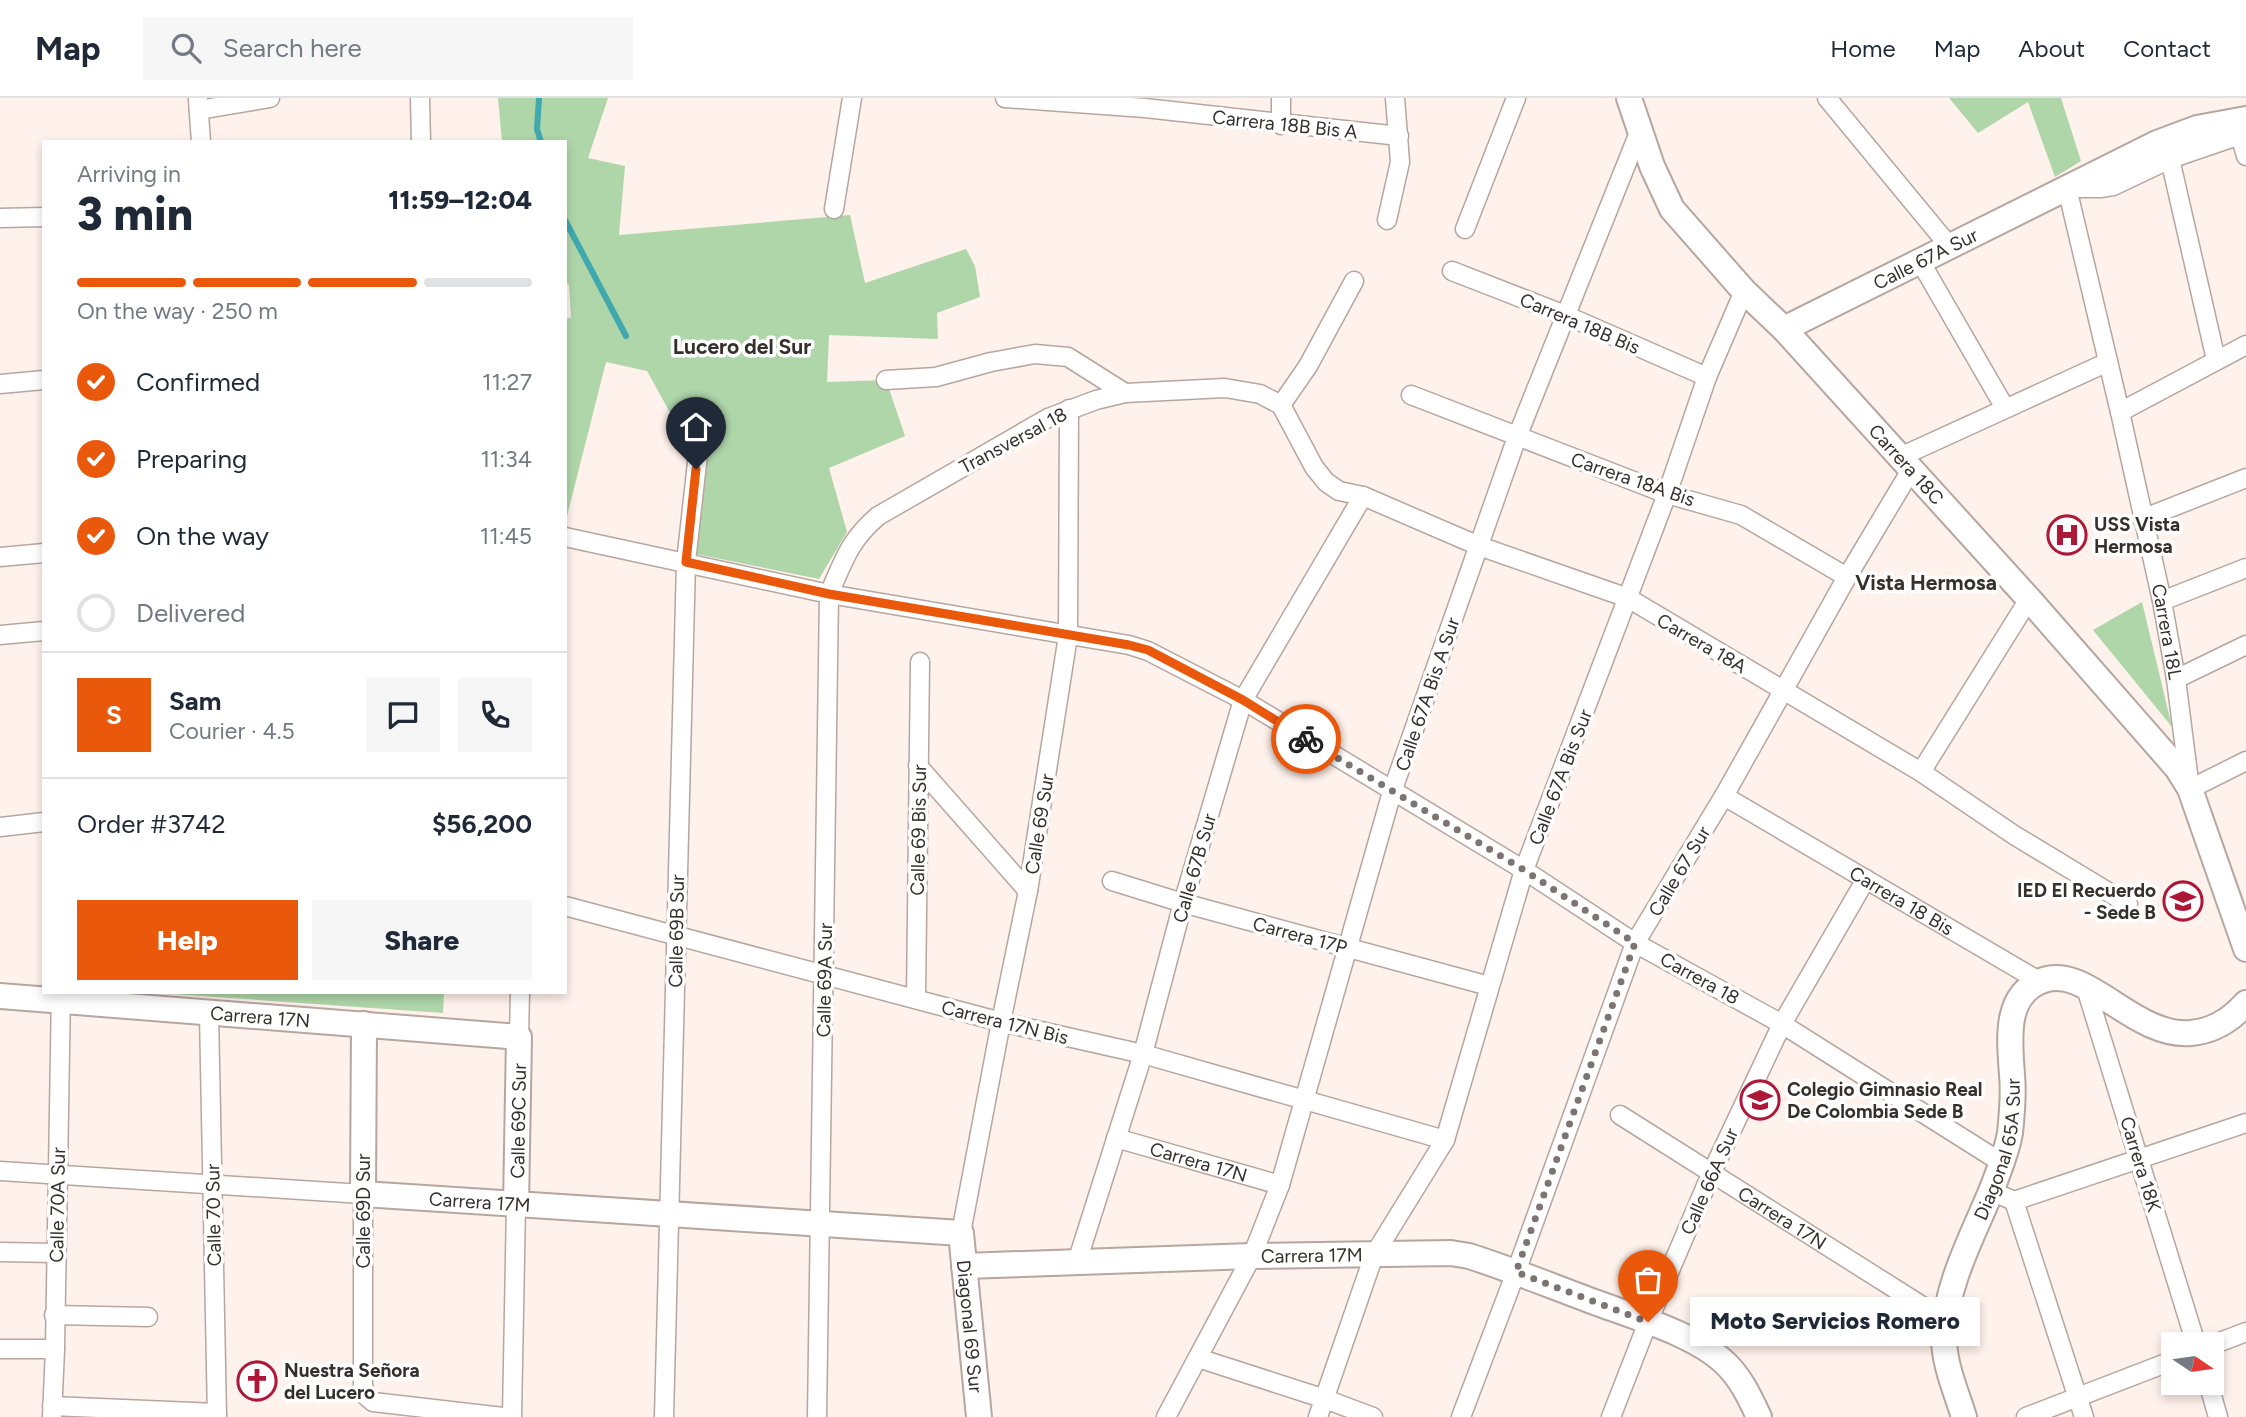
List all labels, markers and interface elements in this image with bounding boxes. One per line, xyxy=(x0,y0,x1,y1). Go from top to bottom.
search box xyxy=(143,17,633,80)
text: Map xyxy=(35,29,101,68)
icon: search xyxy=(167,29,205,67)
text: Search here xyxy=(223,32,362,64)
text: Home xyxy=(1830,34,1896,63)
text: Map xyxy=(1934,34,1980,63)
text: About xyxy=(2018,34,2085,63)
text: Contact xyxy=(2123,34,2211,63)
street label: Carrera 18B Bis A xyxy=(1211,105,1359,144)
text: Arriving in xyxy=(77,160,181,188)
text: 11:59–12:04 xyxy=(388,184,532,216)
text: 3 min xyxy=(77,186,193,242)
street label: Calle 67A Sur xyxy=(1869,223,1982,295)
street label: Carrera 18B Bis xyxy=(1516,288,1643,359)
text: On the way · 250 m xyxy=(77,297,278,325)
district label: Lucero del Sur xyxy=(673,334,811,359)
icon: check xyxy=(77,363,115,401)
text: Confirmed xyxy=(136,366,260,398)
text: 11:27 xyxy=(482,368,532,396)
pin xyxy=(666,397,726,469)
street label: Transversal 18 xyxy=(955,402,1071,478)
icon: home xyxy=(677,408,715,446)
street label: Carrera 18C xyxy=(1864,419,1949,510)
icon: check xyxy=(77,440,115,478)
text: Preparing xyxy=(136,443,247,475)
text: 11:34 xyxy=(480,445,532,473)
street label: Carrera 18A Bis xyxy=(1568,448,1698,511)
place label: USS Vista Hermosa xyxy=(2094,513,2180,558)
hospital icon: USS Vista Hermosa xyxy=(2046,514,2088,556)
icon: check xyxy=(77,517,115,555)
text: On the way xyxy=(136,520,269,552)
text: 11:45 xyxy=(480,522,532,550)
district label: Vista Hermosa xyxy=(1855,570,1997,595)
street label: Carrera 18L xyxy=(2147,582,2187,682)
text: Delivered xyxy=(136,597,245,629)
street label: Carrera 18A xyxy=(1653,609,1751,678)
street label: Calle 67A Bis A Sur xyxy=(1390,614,1465,774)
button: chat xyxy=(366,678,440,752)
button: phone xyxy=(458,678,532,752)
text: Sam xyxy=(169,685,221,717)
text: S xyxy=(106,699,122,731)
courier xyxy=(1271,704,1341,774)
street label: Calle 67A Bis Sur xyxy=(1524,705,1597,848)
text: Courier · 4.5 xyxy=(169,717,295,745)
icon: bike xyxy=(1287,720,1325,758)
street label: Calle 69 Bis Sur xyxy=(906,764,931,896)
street label: Calle 69 Sur xyxy=(1020,771,1059,876)
text: Order #3742 xyxy=(77,808,226,840)
text: $56,200 xyxy=(432,808,532,840)
street label: Calle 67B Sur xyxy=(1168,810,1221,926)
street label: Calle 67 Sur xyxy=(1644,821,1716,921)
street label: Carrera 18 Bis xyxy=(1845,861,1958,940)
street label: Calle 69B Sur xyxy=(664,874,689,988)
place label: IED El Recuerdo - Sede B xyxy=(2017,879,2156,924)
school or university icon: IED El Recuerdo - Sede B xyxy=(2162,880,2204,922)
button: Help xyxy=(77,900,298,980)
button: Share xyxy=(312,900,532,980)
street label: Carrera 17P xyxy=(1250,912,1349,959)
street label: Calle 69A Sur xyxy=(812,922,837,1037)
street label: Carrera 18 xyxy=(1656,947,1743,1010)
street label: Carrera 17N Bis xyxy=(939,996,1071,1049)
street label: Carrera 17N xyxy=(209,1002,311,1032)
street label: Calle 69C Sur xyxy=(506,1063,531,1179)
street label: Diagonal 65A Sur xyxy=(1969,1077,2025,1224)
place label: Colegio Gimnasio Real De Colombia Sede B xyxy=(1787,1078,1983,1123)
school or university icon: Colegio Gimnasio Real De Colombia Sede B xyxy=(1739,1079,1781,1121)
street label: Carrera 18K xyxy=(2115,1114,2166,1215)
street label: Calle 66A Sur xyxy=(1676,1124,1743,1238)
street label: Carrera 17N xyxy=(1147,1137,1250,1187)
street label: Calle 70A Sur xyxy=(45,1147,70,1263)
street label: Calle 69D Sur xyxy=(352,1153,375,1268)
street label: Calle 70 Sur xyxy=(201,1163,226,1266)
street label: Carrera 17N xyxy=(1734,1181,1831,1254)
street label: Carrera 17M xyxy=(428,1187,531,1217)
street label: Carrera 17M xyxy=(1261,1243,1363,1268)
pin xyxy=(1618,1250,1678,1322)
street label: Diagonal 69 Sur xyxy=(952,1259,988,1394)
icon: bag xyxy=(1629,1261,1667,1299)
callout: Moto Servicios Romero xyxy=(1690,1298,1980,1346)
text: Moto Servicios Romero xyxy=(1710,1307,1960,1335)
north arrow xyxy=(2161,1332,2224,1395)
map controls xyxy=(2161,1332,2224,1395)
place label: Nuestra Señora del Lucero xyxy=(284,1359,420,1404)
church icon: Nuestra Señora del Lucero xyxy=(236,1360,278,1402)

